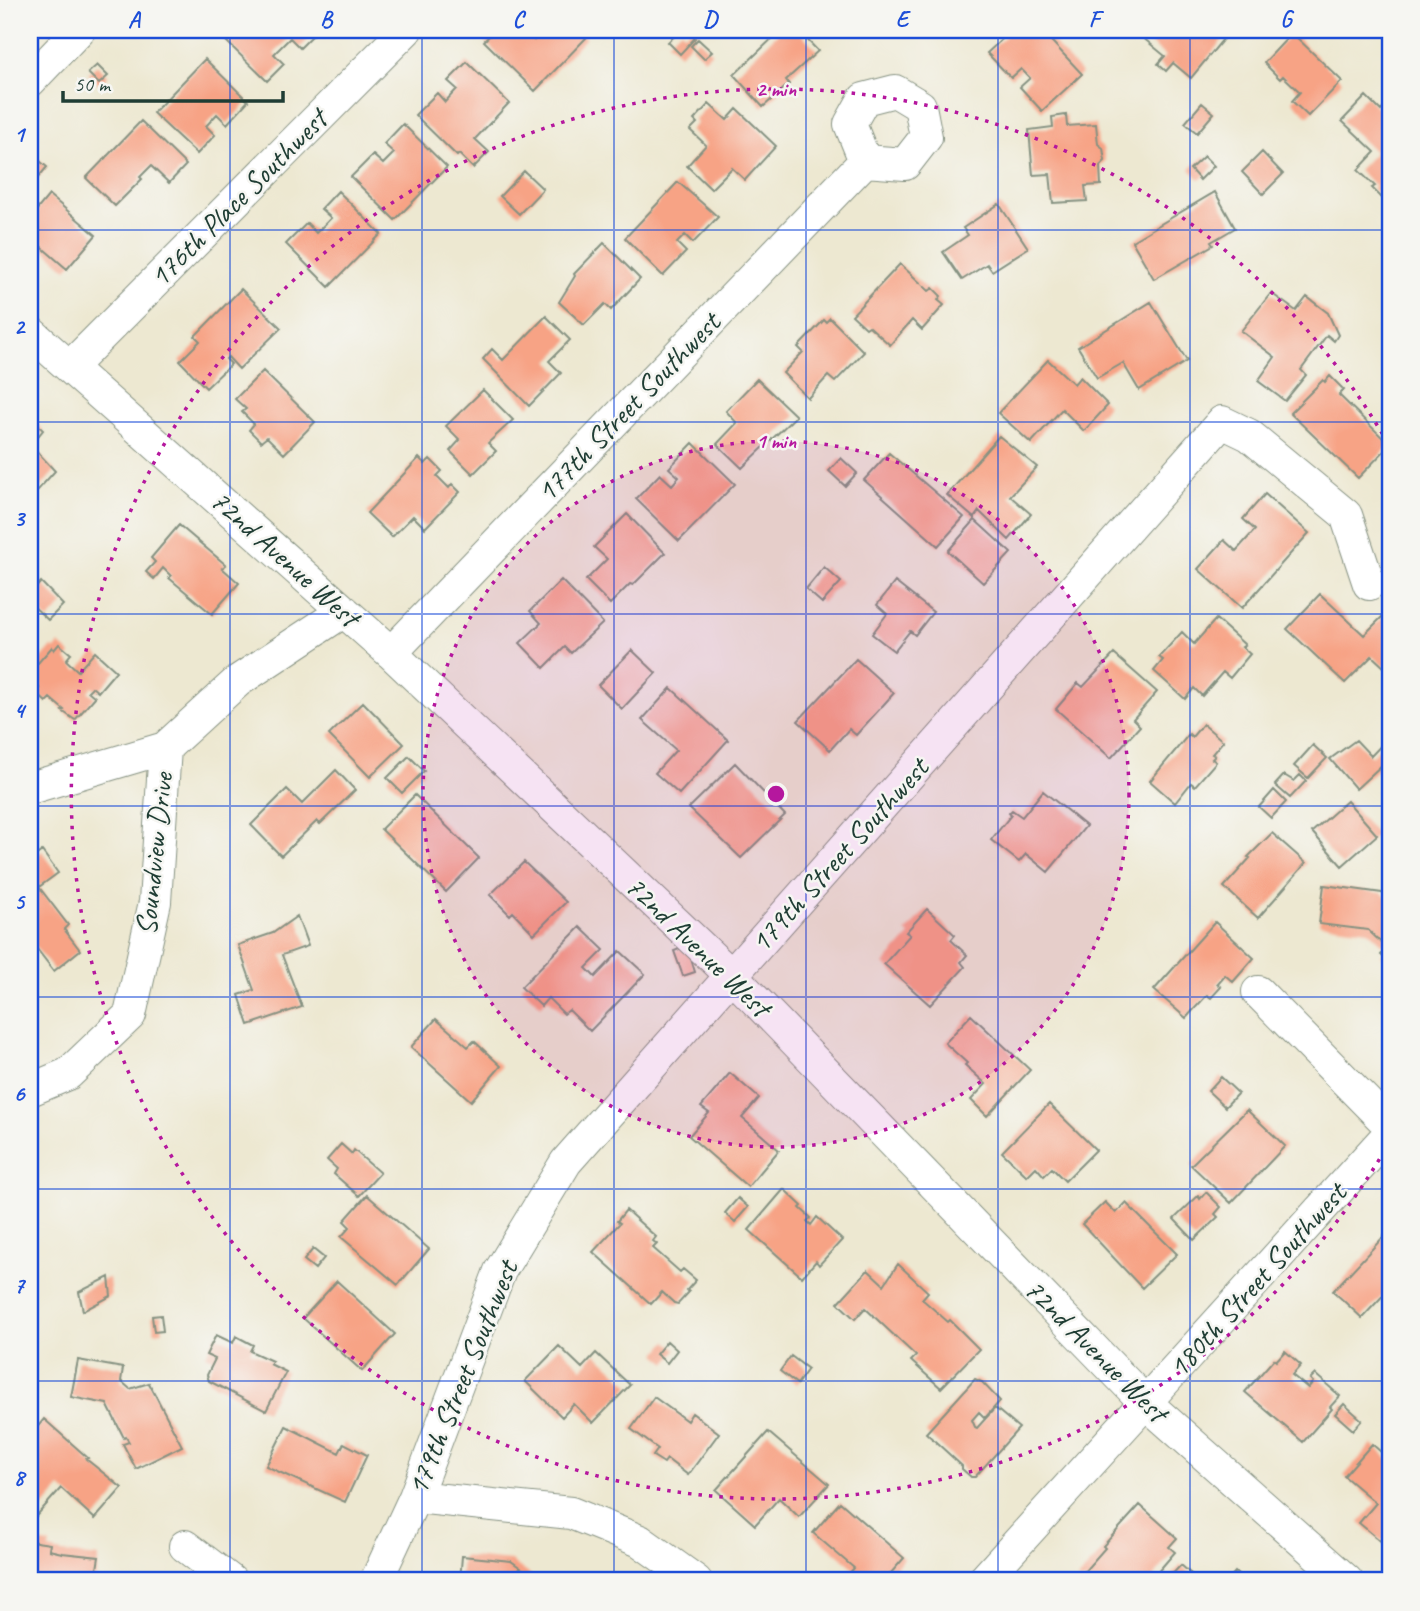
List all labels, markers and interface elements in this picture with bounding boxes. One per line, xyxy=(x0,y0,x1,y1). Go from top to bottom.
text: A xyxy=(128,5,142,34)
text: B xyxy=(320,5,334,34)
text: C xyxy=(513,5,527,34)
text: D xyxy=(703,5,719,34)
text: E xyxy=(896,5,912,34)
text: F xyxy=(1089,5,1105,34)
text: G xyxy=(1280,5,1295,34)
scale bar xyxy=(63,60,284,104)
text: 50 m xyxy=(74,71,112,97)
text: 2 min xyxy=(756,76,796,102)
street label: 176th Place Southwest xyxy=(141,98,338,295)
text: 1 xyxy=(14,120,27,149)
street label: 177th Street Southwest xyxy=(528,302,730,510)
text: 2 xyxy=(14,312,27,341)
text: 1 min xyxy=(756,428,796,454)
street label: 72nd Avenue West xyxy=(203,481,370,638)
text: 3 xyxy=(14,504,27,533)
text: 4 xyxy=(14,696,27,725)
street label: 179th Street Southwest xyxy=(742,748,938,960)
street label: Soundview Drive xyxy=(127,769,182,937)
centre of rings xyxy=(764,782,788,806)
street label: 72nd Avenue West xyxy=(617,867,782,1028)
text: 5 xyxy=(14,887,26,916)
text: 6 xyxy=(14,1079,27,1108)
street label: 180th Street Southwest xyxy=(1160,1173,1356,1385)
street label: 179th Street Southwest xyxy=(398,1253,527,1500)
street label: 72nd Avenue West xyxy=(1016,1270,1179,1433)
text: 7 xyxy=(14,1271,27,1300)
text: 8 xyxy=(14,1463,27,1492)

